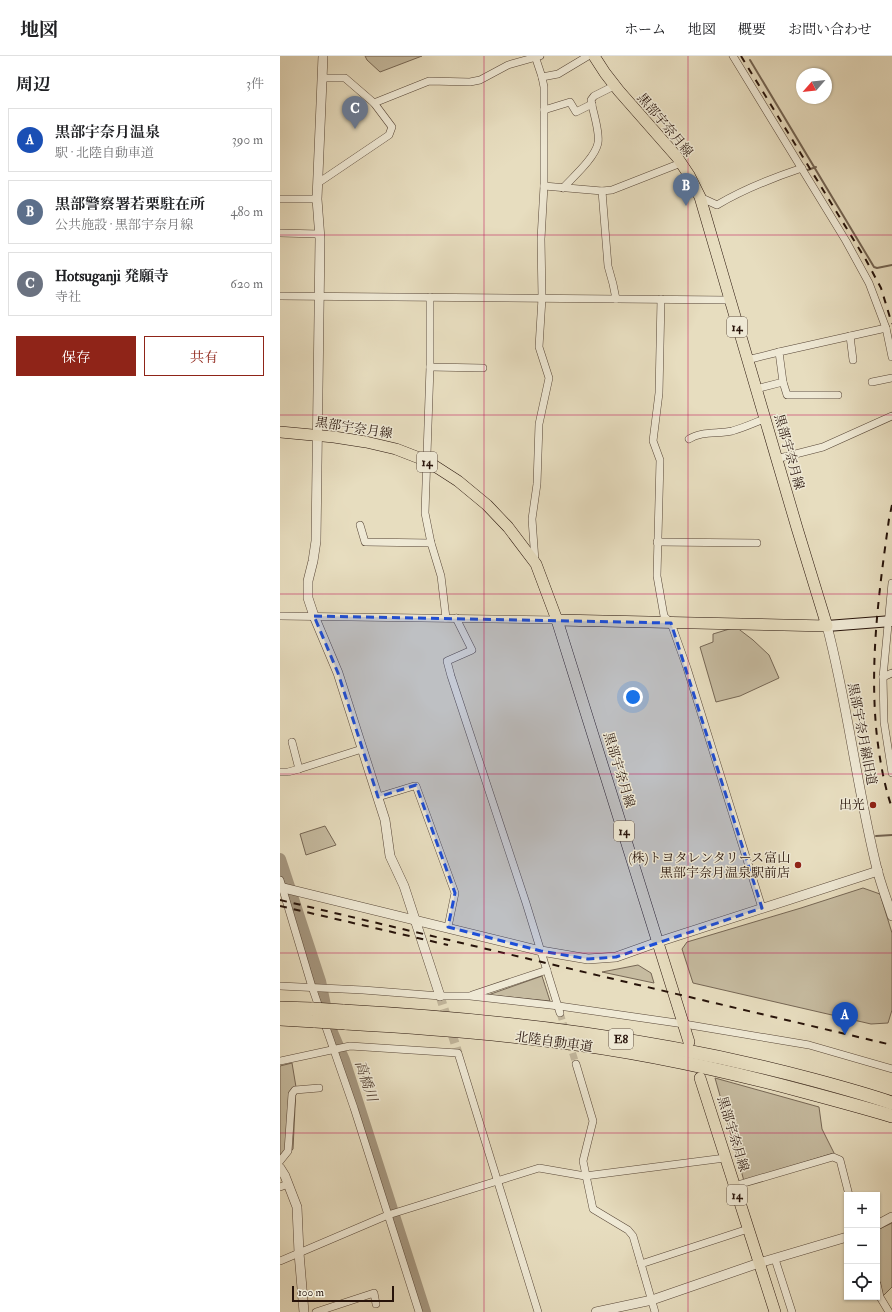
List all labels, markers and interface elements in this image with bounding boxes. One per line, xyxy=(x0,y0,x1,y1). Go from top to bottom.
text: 地図 xyxy=(20,18,58,42)
text: ホーム xyxy=(624,21,666,38)
text: 地図 xyxy=(688,21,716,38)
text: 概要 xyxy=(738,21,766,38)
text: お問い合わせ xyxy=(788,21,872,38)
north arrow xyxy=(796,68,832,104)
text: 周辺 xyxy=(16,74,50,95)
text: 3件 xyxy=(246,76,264,92)
street label: 黒部宇奈月線 xyxy=(634,90,696,160)
pin: C xyxy=(342,96,368,129)
text: 黒部宇奈月温泉 xyxy=(55,123,160,142)
text: A xyxy=(26,132,34,148)
text: 390 m xyxy=(232,132,263,148)
text: 駅 · 北陸自動車道 xyxy=(55,145,154,161)
pin: B xyxy=(673,173,699,206)
text: 黒部警察署若栗駐在所 xyxy=(55,195,205,214)
text: B xyxy=(26,204,34,220)
text: 480 m xyxy=(230,204,263,220)
text: 公共施設 · 黒部宇奈月線 xyxy=(55,217,193,233)
text: Hotsuganji 発願寺 xyxy=(55,267,169,286)
text: C xyxy=(25,276,35,292)
text: 620 m xyxy=(230,276,263,292)
text: 寺社 xyxy=(55,289,81,305)
road number: 14 xyxy=(727,317,747,337)
button: 保存 xyxy=(16,336,136,376)
button: 共有 xyxy=(144,336,264,376)
street label: 黒部宇奈月線 xyxy=(771,412,807,492)
street label: 黒部宇奈月線 xyxy=(314,414,394,442)
road number: 14 xyxy=(417,452,437,472)
street label: 黒部宇奈月線旧道 xyxy=(844,681,880,787)
your location xyxy=(623,687,643,707)
street label: 黒部宇奈月線 xyxy=(600,730,638,810)
place label: 出光 xyxy=(839,797,865,813)
marker: 出光 xyxy=(868,800,878,810)
road number: 14 xyxy=(614,821,634,841)
place label: (株)トヨタレンタリース富山 黒部宇奈月温泉駅前店 xyxy=(628,850,790,881)
marker: (株)トヨタレンタリース富山 黒部宇奈月温泉駅前店 xyxy=(793,860,803,870)
pin: A xyxy=(832,1002,858,1035)
street label: 北陸自動車道 xyxy=(514,1029,594,1055)
road number: E8 xyxy=(609,1029,633,1049)
water label: 高橋川 xyxy=(351,1058,381,1106)
street label: 黒部宇奈月線 xyxy=(714,1094,752,1174)
road number: 14 xyxy=(727,1185,747,1205)
map controls xyxy=(844,1192,880,1300)
button: + xyxy=(844,1192,880,1228)
button: − xyxy=(844,1228,880,1264)
button: locate xyxy=(844,1264,880,1300)
scale bar xyxy=(292,1284,394,1303)
text: 100 m xyxy=(298,1286,324,1299)

